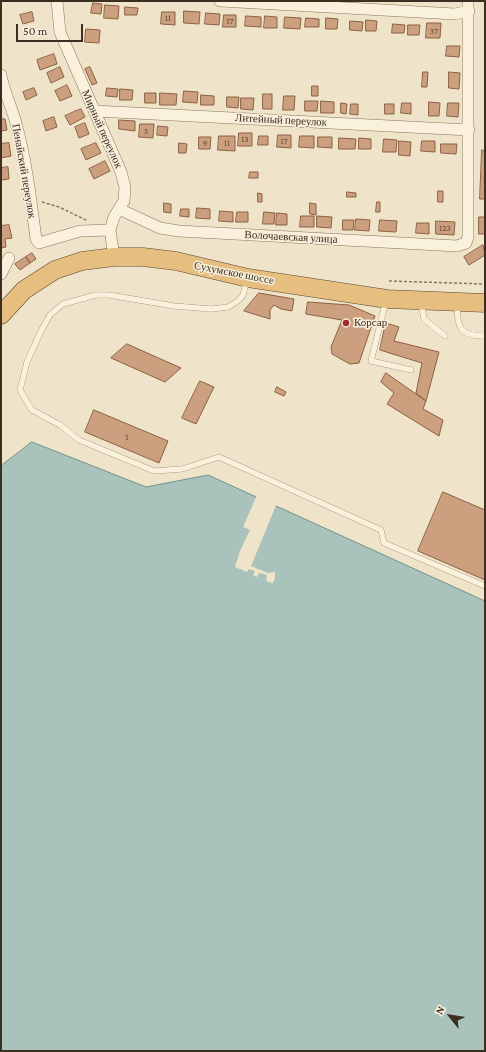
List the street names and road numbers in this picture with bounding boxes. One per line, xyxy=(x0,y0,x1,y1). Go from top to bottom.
street label: Мирный переулок xyxy=(79,88,125,170)
street label: Литейный переулок xyxy=(235,111,327,129)
street label: Пенайский переулок xyxy=(9,123,39,219)
street label: Волочаевская улица xyxy=(244,228,338,246)
street label: Сухумское шоссе xyxy=(193,259,275,287)

